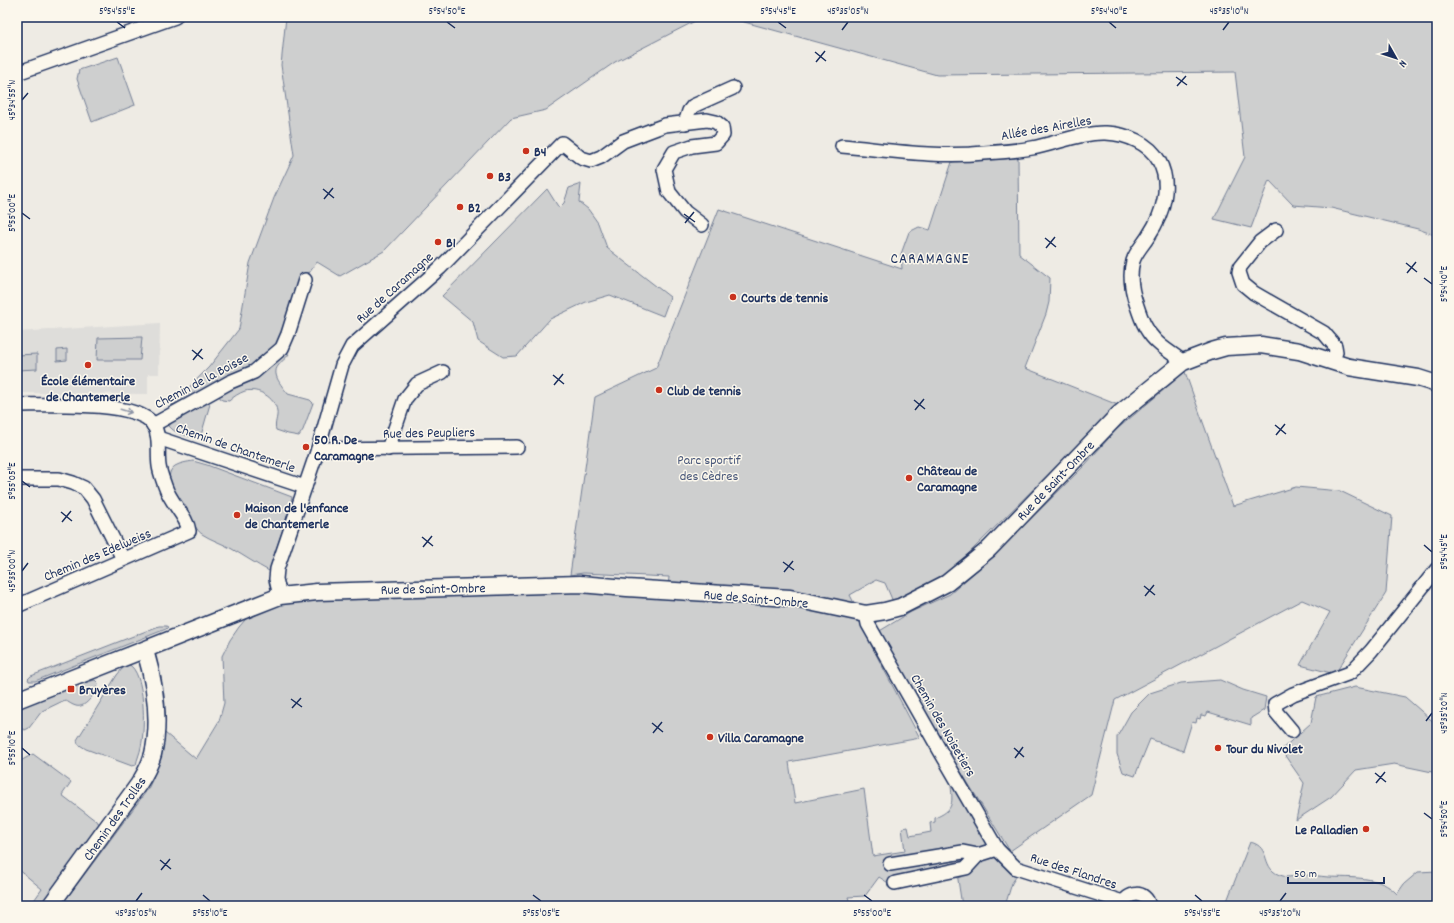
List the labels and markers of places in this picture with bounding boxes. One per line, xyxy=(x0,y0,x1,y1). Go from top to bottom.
place label: B4 xyxy=(534,143,547,163)
marker: B4 xyxy=(521,146,531,156)
place label: B3 xyxy=(498,168,511,188)
marker: B3 xyxy=(485,171,495,181)
place label: B2 xyxy=(468,199,481,219)
marker: B2 xyxy=(455,202,465,212)
place label: B1 xyxy=(446,234,456,254)
marker: B1 xyxy=(433,237,443,247)
place label: Courts de tennis xyxy=(741,289,828,309)
marker: Courts de tennis xyxy=(728,292,738,302)
marker: École élémentaire de Chantemerle xyxy=(83,360,93,370)
place label: École élémentaire de Chantemerle xyxy=(41,372,135,408)
place label: Club de tennis xyxy=(667,382,741,402)
marker: Club de tennis xyxy=(654,385,664,395)
place label: 50 R. De Caramagne xyxy=(314,431,374,467)
marker: 50 R. De Caramagne xyxy=(301,442,311,452)
place label: Château de Caramagne xyxy=(917,462,977,498)
marker: Château de Caramagne xyxy=(904,473,914,483)
place label: Maison de l'enfance de Chantemerle xyxy=(245,499,349,535)
marker: Maison de l'enfance de Chantemerle xyxy=(232,510,242,520)
place label: Bruyères xyxy=(79,681,126,701)
marker: Bruyères xyxy=(66,684,76,694)
place label: Villa Caramagne xyxy=(718,729,804,749)
marker: Villa Caramagne xyxy=(705,732,715,742)
place label: Tour du Nivolet xyxy=(1226,740,1304,760)
marker: Tour du Nivolet xyxy=(1213,743,1223,753)
place label: Le Palladien xyxy=(1295,821,1359,841)
marker: Le Palladien xyxy=(1361,824,1371,834)

